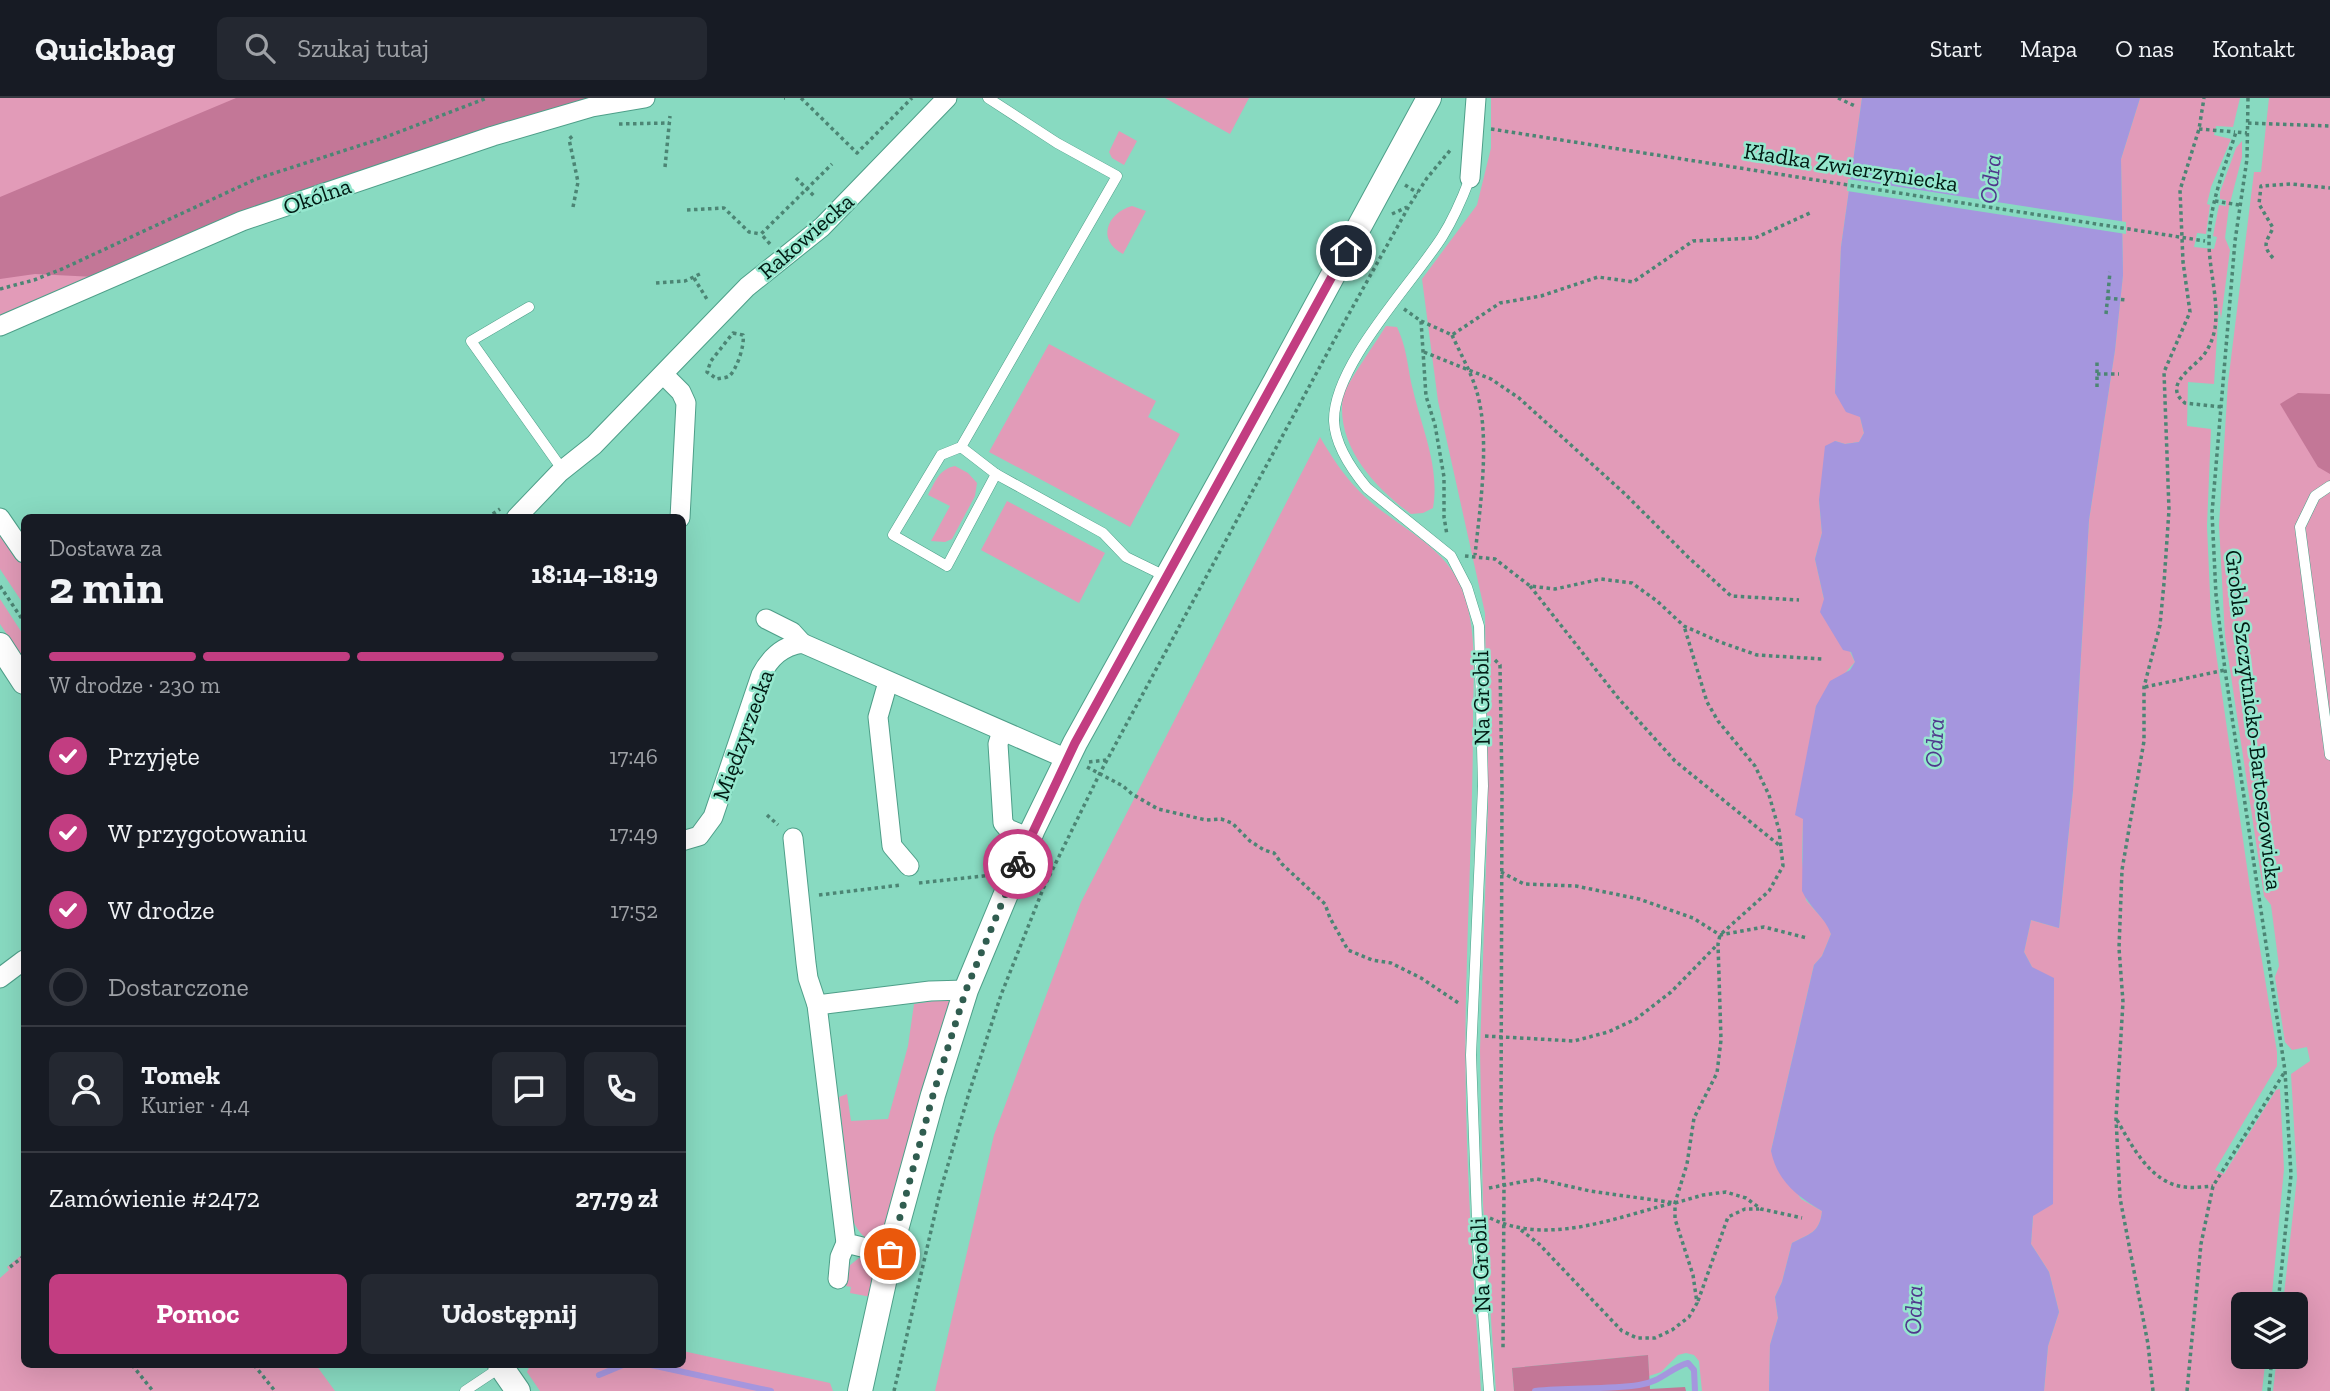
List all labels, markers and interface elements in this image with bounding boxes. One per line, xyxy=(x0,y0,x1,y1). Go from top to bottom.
search box xyxy=(217,17,707,80)
text: Quickbag xyxy=(35,29,175,68)
icon: search xyxy=(241,29,279,67)
text: Szukaj tutaj xyxy=(297,32,429,64)
text: Start xyxy=(1930,34,1982,63)
text: Mapa xyxy=(2020,34,2077,63)
text: O nas xyxy=(2115,34,2174,63)
text: Kontakt xyxy=(2212,34,2295,63)
street label: Kładka Zwierzyniecka xyxy=(1742,136,1960,198)
water label: Odra xyxy=(1973,153,2007,205)
street label: Okólna xyxy=(279,171,355,221)
street label: Rakowiecka xyxy=(753,187,859,285)
pin xyxy=(1316,221,1376,281)
icon: home xyxy=(1327,232,1365,270)
text: Dostawa za xyxy=(49,534,162,562)
street label: Grobla Szczytnicko-Bartoszowicka xyxy=(2219,548,2289,892)
text: 18:14–18:19 xyxy=(531,558,658,590)
text: 2 min xyxy=(49,560,164,615)
street label: Na Grobli xyxy=(1466,650,1496,746)
street label: Międzyrzecka xyxy=(706,666,780,804)
text: W drodze · 230 m xyxy=(49,671,220,699)
water label: Odra xyxy=(1918,718,1950,768)
icon: check xyxy=(49,737,87,775)
text: Przyjęte xyxy=(108,740,200,772)
text: 17:46 xyxy=(609,742,658,770)
icon: check xyxy=(49,814,87,852)
text: W przygotowaniu xyxy=(108,817,307,849)
text: 17:49 xyxy=(609,819,658,847)
courier xyxy=(983,829,1053,899)
icon: bike xyxy=(999,845,1037,883)
icon: check xyxy=(49,891,87,929)
text: W drodze xyxy=(108,894,214,926)
text: 17:52 xyxy=(610,896,658,924)
text: Dostarczone xyxy=(108,971,249,1003)
button: person xyxy=(49,1052,123,1126)
button: chat xyxy=(492,1052,566,1126)
button: phone xyxy=(584,1052,658,1126)
text: Tomek xyxy=(141,1059,220,1091)
text: Kurier · 4.4 xyxy=(141,1091,250,1119)
text: Zamówienie #2472 xyxy=(49,1182,260,1214)
text: 27.79 zł xyxy=(575,1182,658,1214)
street label: Na Grobli xyxy=(1464,1217,1496,1313)
pin xyxy=(860,1224,920,1284)
icon: bag xyxy=(871,1235,909,1273)
button: Pomoc xyxy=(49,1274,347,1354)
button: Udostępnij xyxy=(361,1274,658,1354)
water label: Odra xyxy=(1898,1285,1928,1335)
map controls xyxy=(2231,1292,2308,1369)
button: layers xyxy=(2231,1292,2308,1369)

